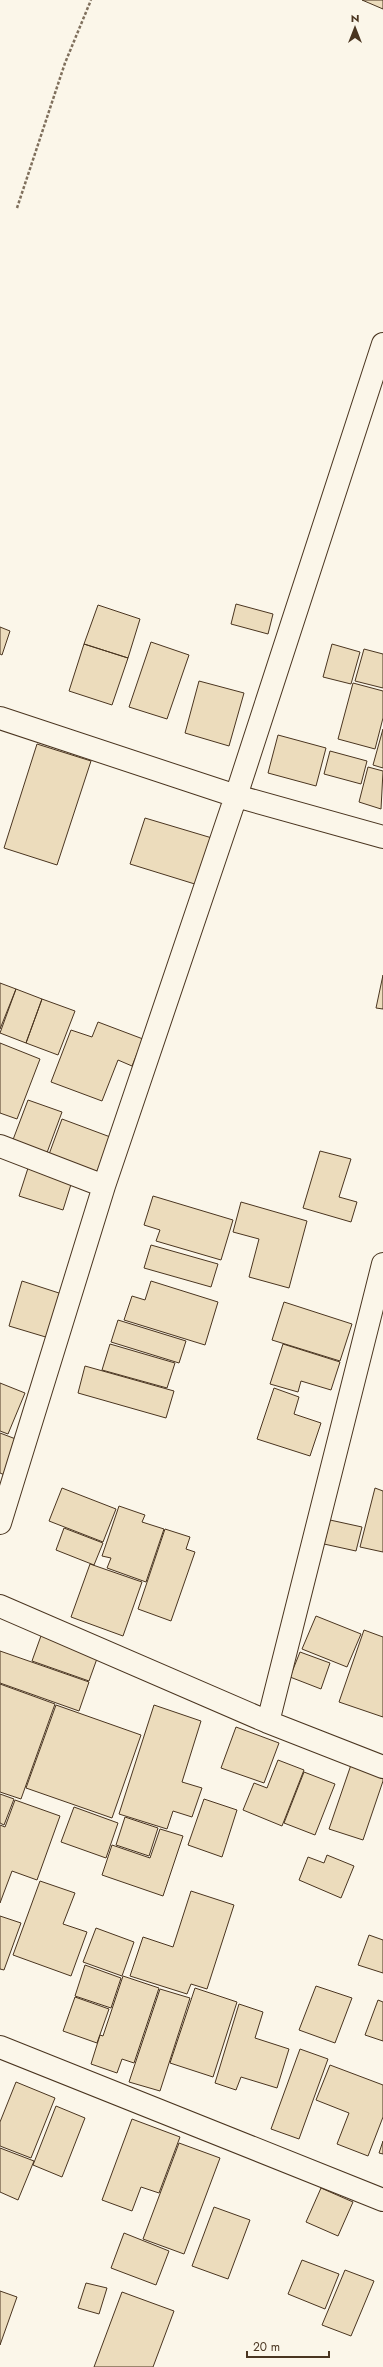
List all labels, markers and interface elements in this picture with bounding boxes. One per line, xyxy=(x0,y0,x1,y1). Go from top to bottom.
north arrow xyxy=(335,8,375,48)
text: N xyxy=(351,10,359,26)
scale bar xyxy=(247,2333,329,2359)
text: 20 m xyxy=(253,2338,280,2356)

